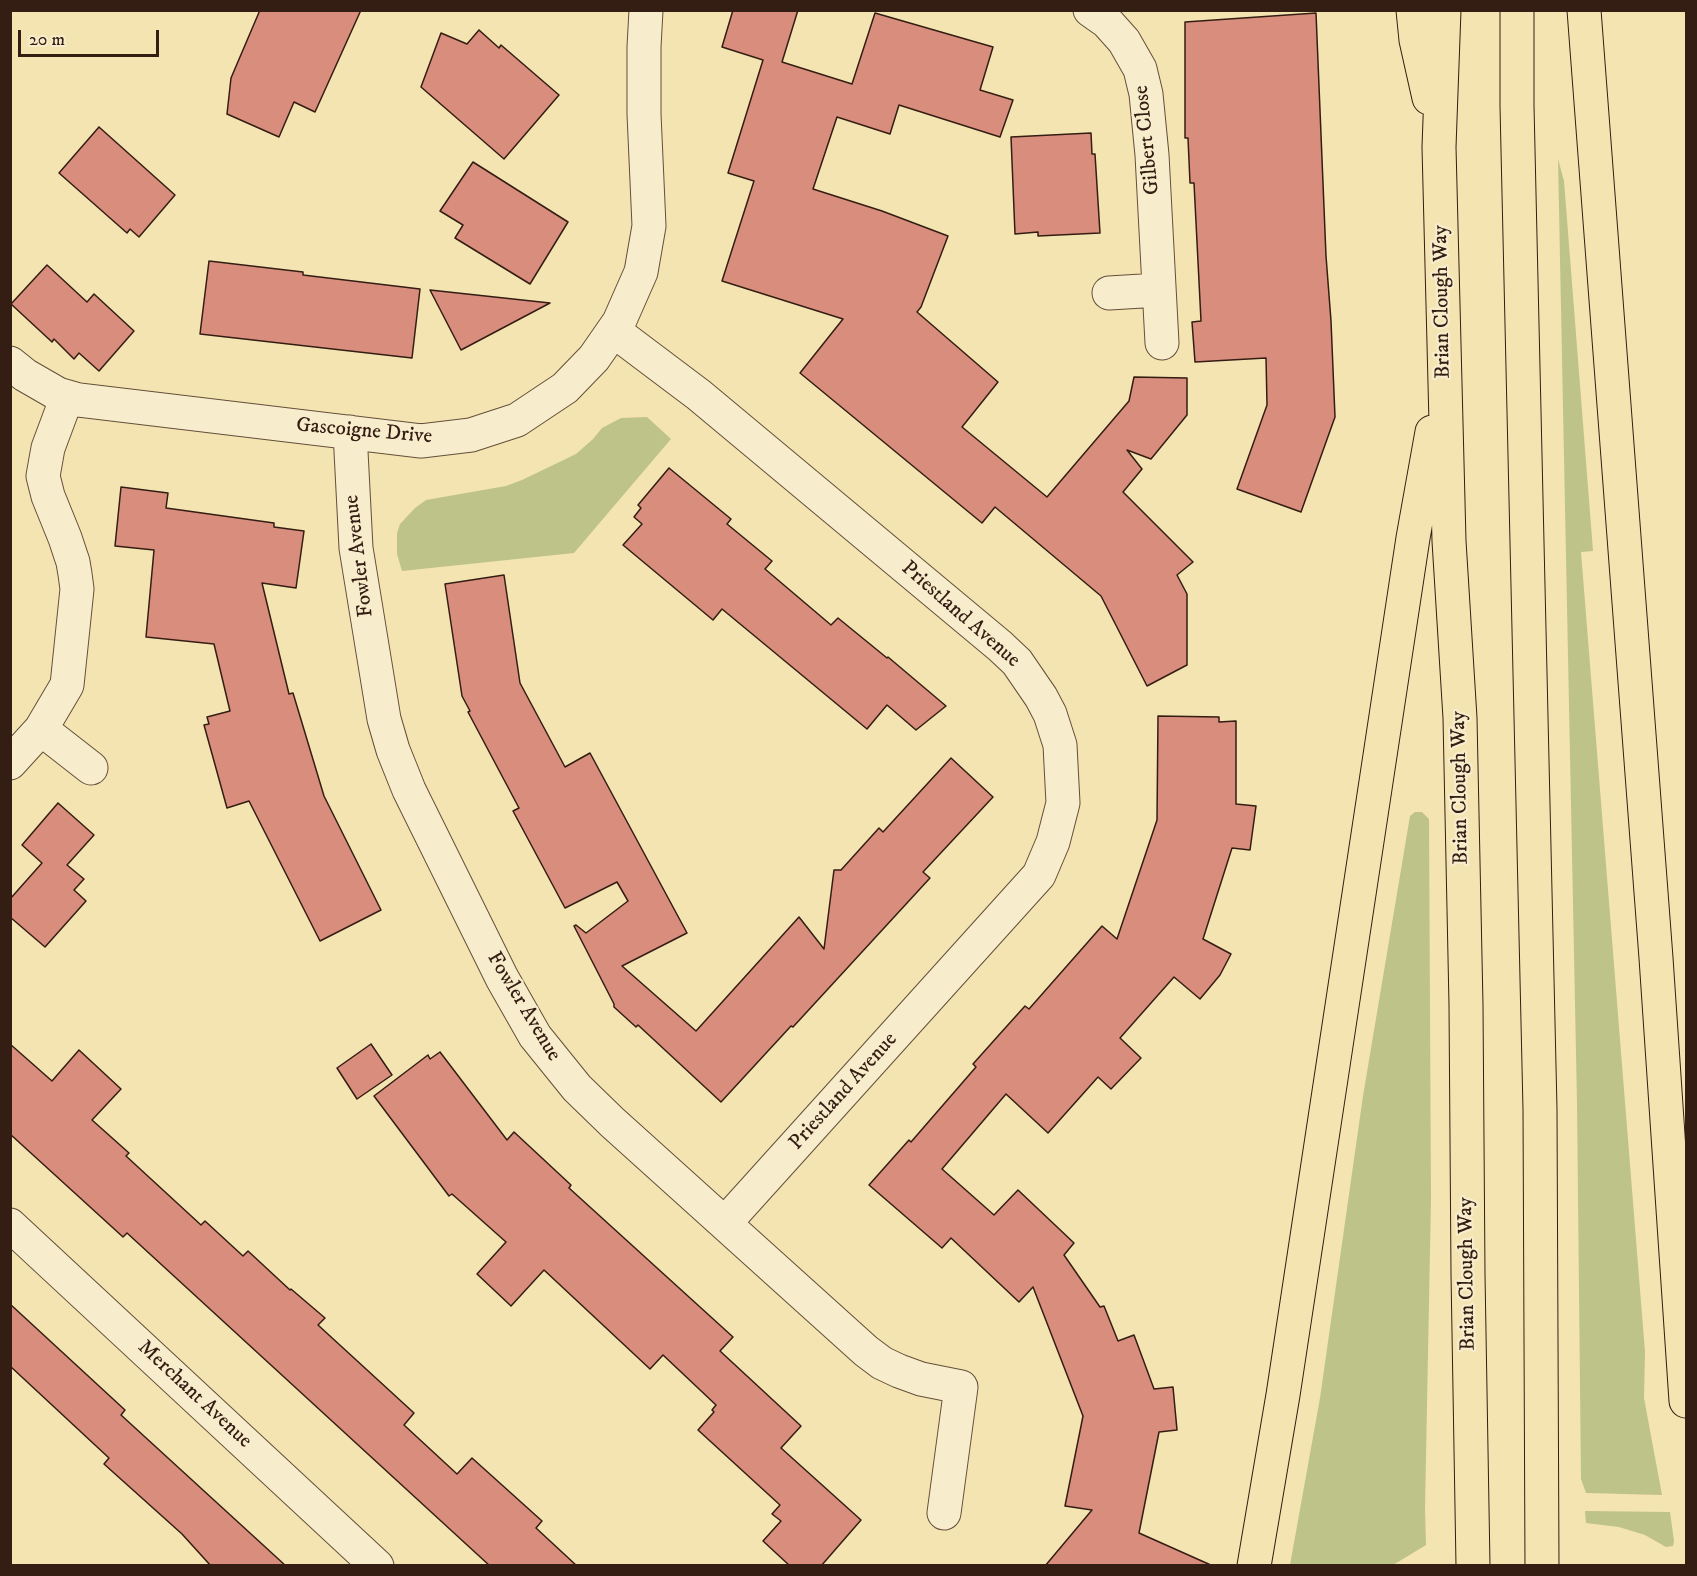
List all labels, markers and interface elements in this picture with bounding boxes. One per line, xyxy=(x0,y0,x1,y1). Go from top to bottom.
scale bar xyxy=(21,18,162,56)
text: 20 m xyxy=(29,29,65,51)
street label: Gilbert Close xyxy=(1130,84,1166,196)
street label: Brian Clough Way xyxy=(1429,225,1457,379)
street label: Gascoigne Drive xyxy=(295,414,433,450)
street label: Fowler Avenue xyxy=(340,493,380,619)
street label: Priestland Avenue xyxy=(895,556,1025,674)
street label: Brian Clough Way xyxy=(1447,711,1475,865)
street label: Fowler Avenue xyxy=(480,948,566,1066)
street label: Priestland Avenue xyxy=(785,1028,903,1156)
street label: Brian Clough Way xyxy=(1454,1197,1482,1351)
street label: Merchant Avenue xyxy=(132,1336,256,1454)

